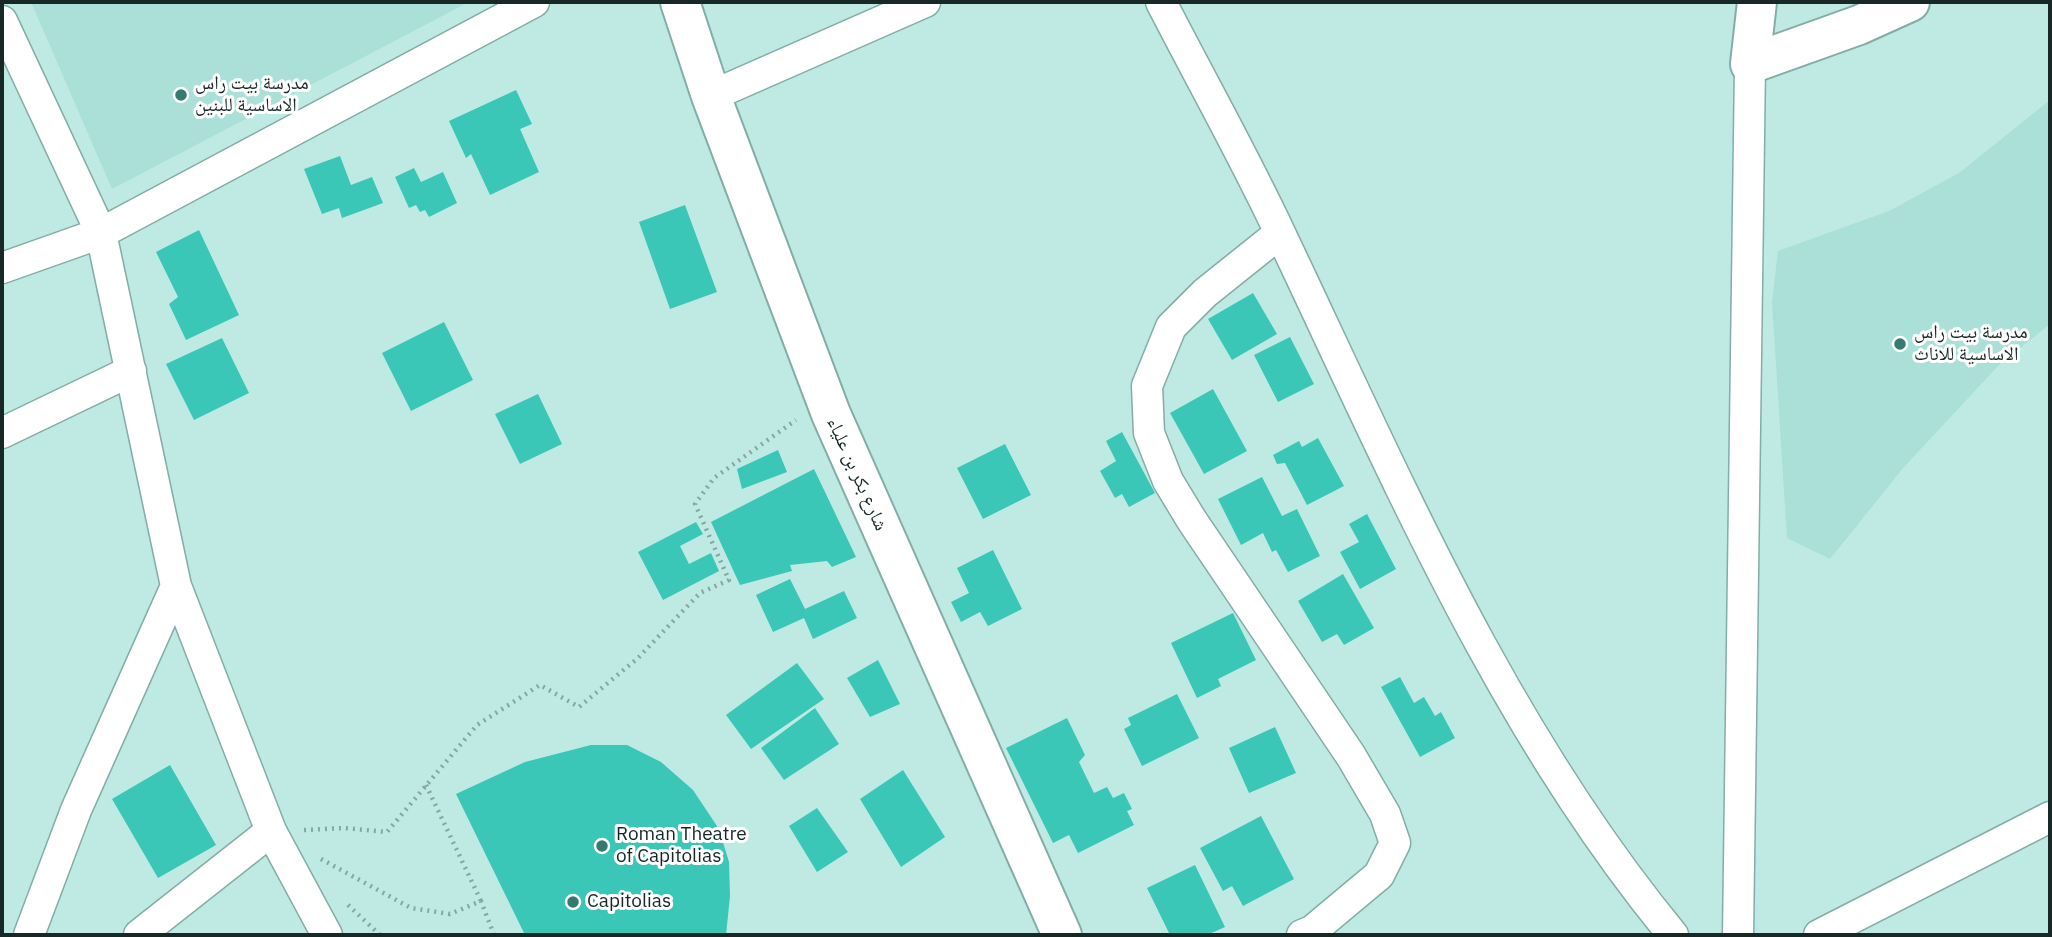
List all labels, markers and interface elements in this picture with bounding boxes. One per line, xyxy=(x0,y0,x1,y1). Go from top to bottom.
place label: مدرسة بيت راس الاساسية للبنين xyxy=(195,73,309,117)
marker: مدرسة بيت راس الاساسية للبنين xyxy=(173,87,189,103)
place label: مدرسة بيت راس الاساسية للاناث xyxy=(1914,322,2028,366)
marker: مدرسة بيت راس الاساسية للاناث xyxy=(1892,336,1908,352)
street label: شارع بكر بن علياء xyxy=(822,414,892,534)
place label: Roman Theatre of Capitolias xyxy=(616,824,747,868)
marker: Roman Theatre of Capitolias xyxy=(594,838,610,854)
place label: Capitolias xyxy=(587,891,671,913)
marker: Capitolias xyxy=(565,894,581,910)

